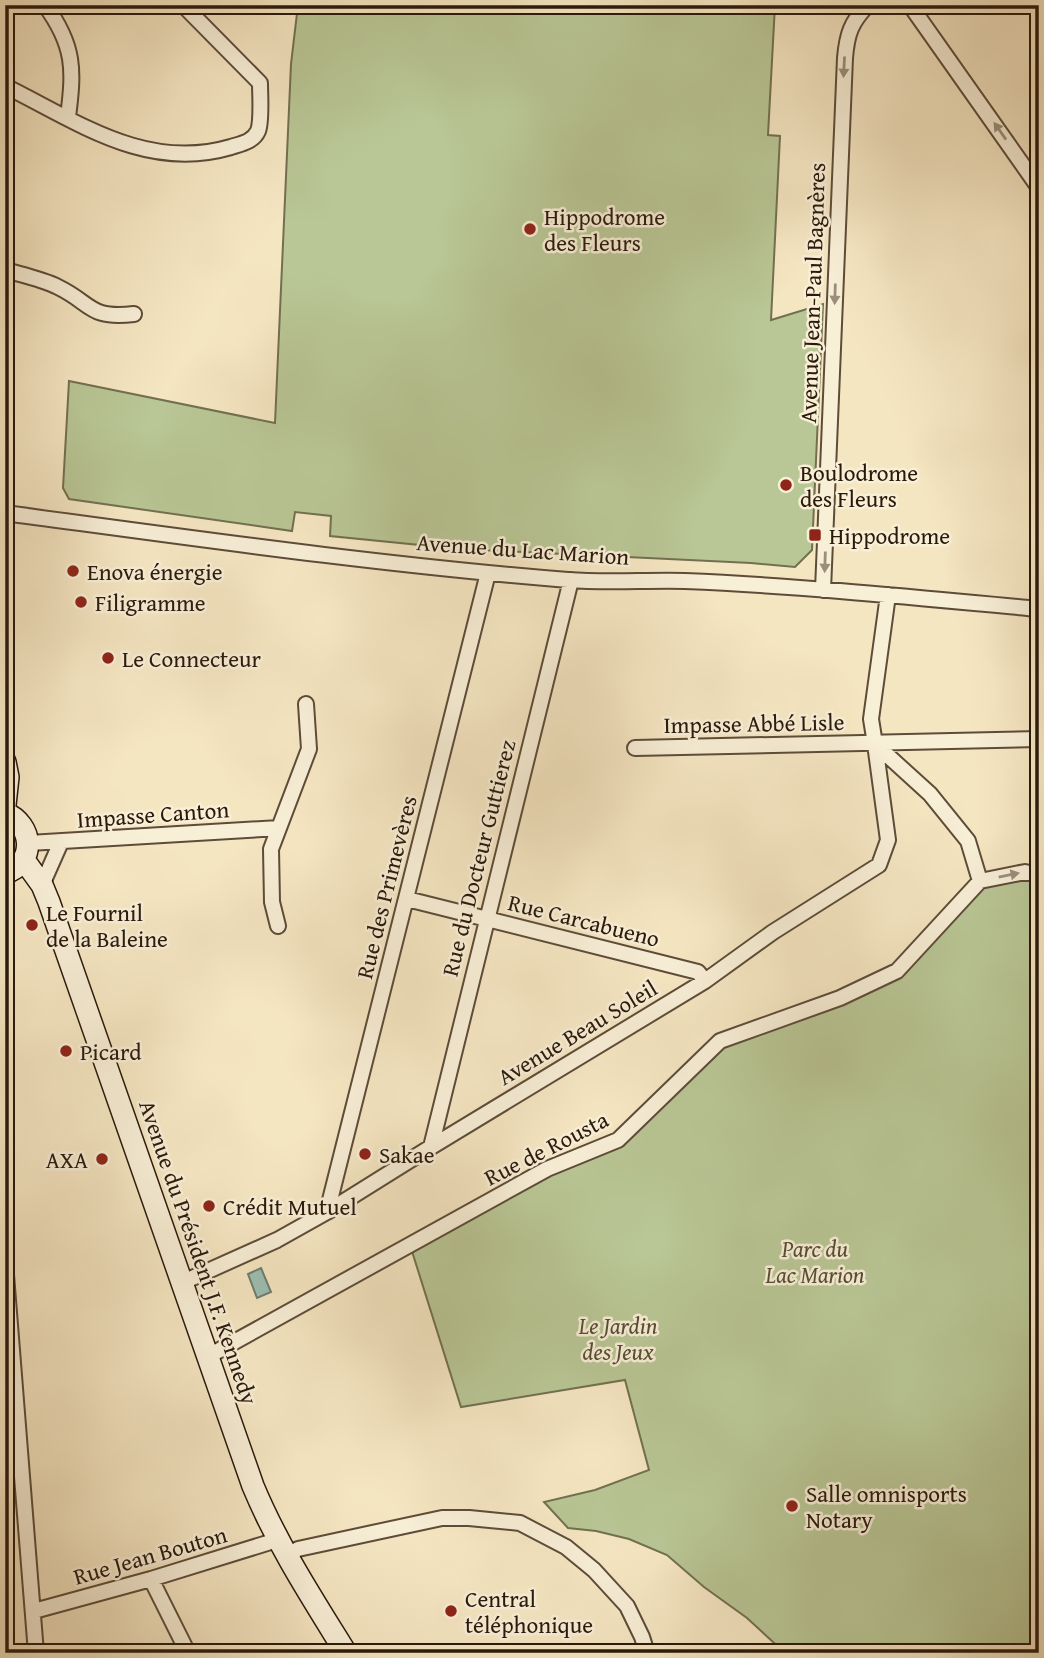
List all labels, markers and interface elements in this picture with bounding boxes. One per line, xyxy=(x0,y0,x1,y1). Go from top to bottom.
one-way arrow xyxy=(839,56,850,78)
one-way arrow xyxy=(994,122,1008,140)
street label: Avenue Jean-Paul Bagnères xyxy=(791,162,833,424)
place label: Hippodrome des Fleurs xyxy=(544,200,665,259)
marker: Hippodrome des Fleurs xyxy=(522,221,538,237)
one-way arrow xyxy=(829,283,841,305)
place label: Boulodrome des Fleurs xyxy=(800,456,918,515)
marker: Boulodrome des Fleurs xyxy=(778,477,794,493)
place label: Hippodrome xyxy=(829,519,950,552)
street label: Avenue du Lac Marion xyxy=(416,525,631,573)
marker: Hippodrome xyxy=(807,527,823,543)
one-way arrow xyxy=(819,552,830,574)
place label: Enova énergie xyxy=(87,555,222,588)
marker: Enova énergie xyxy=(65,563,81,579)
place label: Filigramme xyxy=(95,586,206,619)
marker: Filigramme xyxy=(73,594,89,610)
place label: Le Connecteur xyxy=(122,642,261,675)
marker: Le Connecteur xyxy=(100,650,116,666)
street label: Impasse Abbé Lisle xyxy=(663,705,845,741)
street label: Rue du Docteur Guttierez xyxy=(433,736,523,980)
street label: Impasse Canton xyxy=(76,792,230,836)
street label: Rue des Primevères xyxy=(347,792,425,982)
one-way arrow xyxy=(998,870,1020,881)
street label: Rue Carcabueno xyxy=(505,885,663,955)
place label: Le Fournil de la Baleine xyxy=(46,896,168,955)
marker: Le Fournil de la Baleine xyxy=(24,917,40,933)
street label: Avenue Beau Soleil xyxy=(491,971,663,1093)
place label: Picard xyxy=(80,1035,142,1068)
marker: Picard xyxy=(58,1043,74,1059)
street label: Avenue du Président J.F. Kennedy xyxy=(131,1095,267,1409)
street label: Rue de Rousta xyxy=(478,1103,614,1193)
place label: Sakae xyxy=(379,1138,434,1171)
place label: AXA xyxy=(46,1143,88,1176)
marker: Sakae xyxy=(357,1146,373,1162)
marker: AXA xyxy=(94,1151,110,1167)
place label: Crédit Mutuel xyxy=(223,1190,357,1223)
marker: Crédit Mutuel xyxy=(201,1198,217,1214)
park label: Parc du Lac Marion xyxy=(765,1232,865,1291)
park label: Le Jardin des Jeux xyxy=(578,1309,658,1368)
place label: Salle omnisports Notary xyxy=(806,1477,967,1536)
marker: Salle omnisports Notary xyxy=(784,1498,800,1514)
street label: Rue Jean Bouton xyxy=(69,1517,231,1593)
place label: Central téléphonique xyxy=(465,1582,593,1641)
marker: Central téléphonique xyxy=(443,1603,459,1619)

